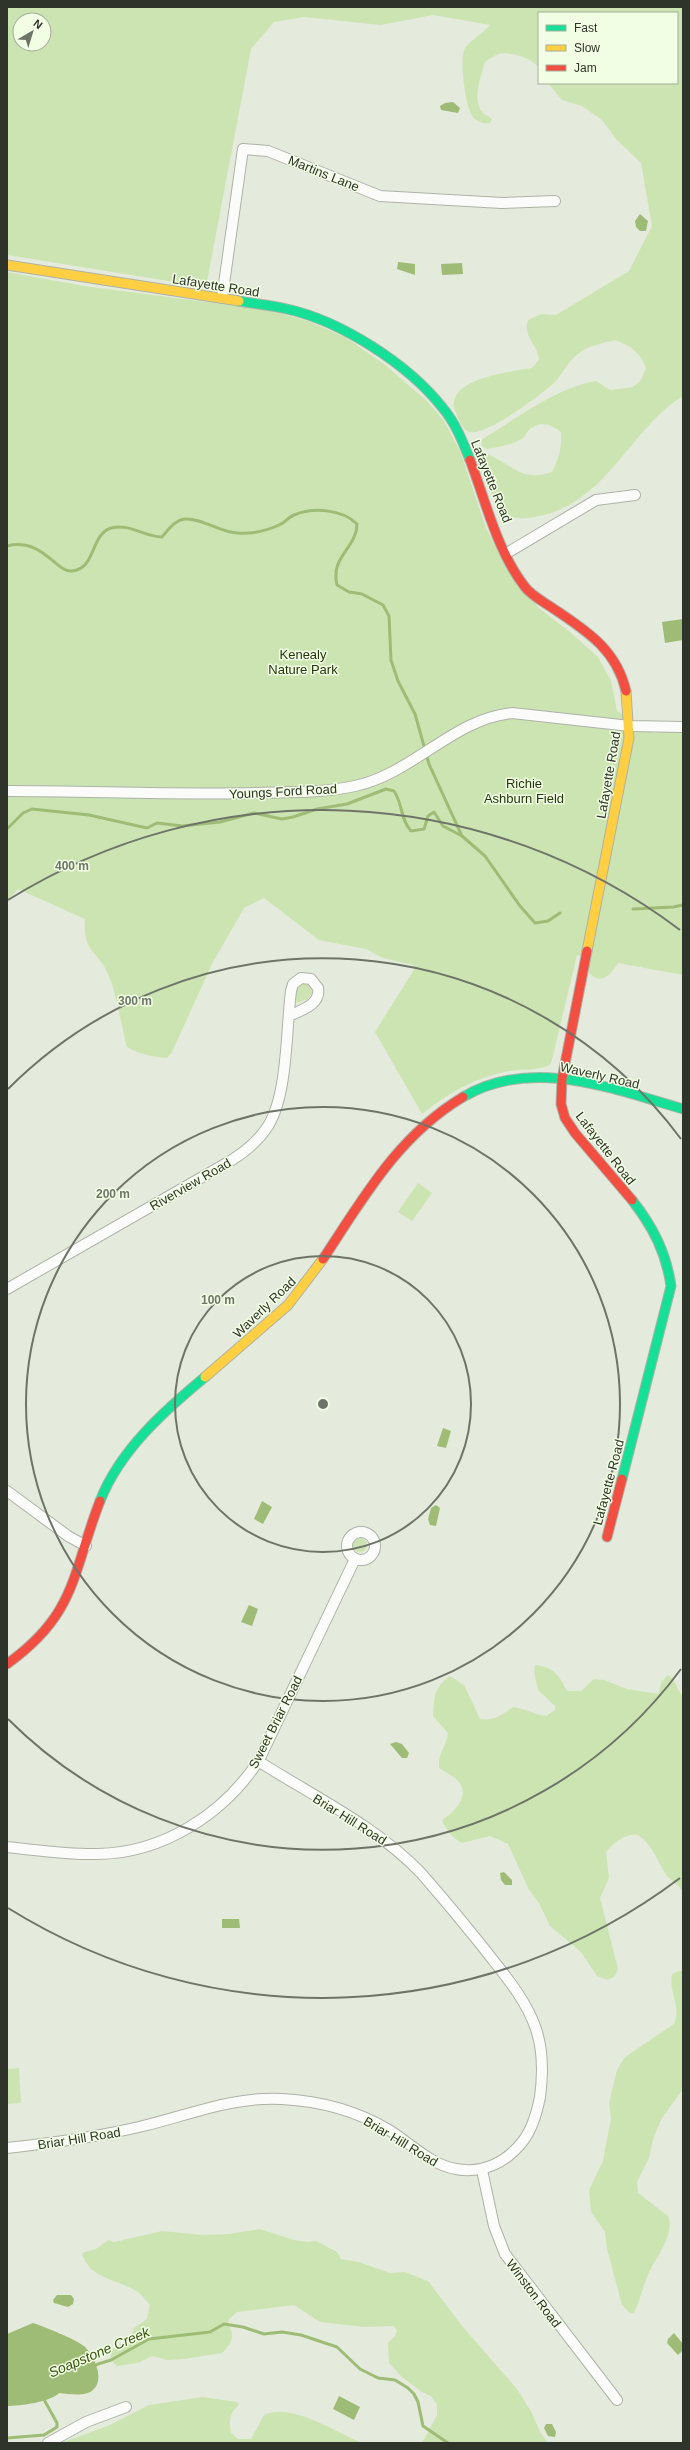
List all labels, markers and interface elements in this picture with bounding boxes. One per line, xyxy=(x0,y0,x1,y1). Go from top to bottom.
north arrow xyxy=(12,12,52,52)
legend xyxy=(538,12,678,84)
text: N xyxy=(31,17,45,31)
text: Fast xyxy=(574,21,598,35)
text: Slow xyxy=(574,41,600,55)
text: Jam xyxy=(574,61,597,75)
street label: Martins Lane xyxy=(286,152,361,194)
street label: Lafayette Road xyxy=(171,271,261,300)
street label: Lafayette Road xyxy=(468,437,515,525)
park label: Kenealy Nature Park xyxy=(268,647,338,677)
street label: Lafayette Road xyxy=(593,730,624,820)
park label: Richie Ashburn Field xyxy=(484,776,564,806)
street label: Youngs Ford Road xyxy=(229,781,337,802)
text: 400 m xyxy=(55,859,89,873)
text: 300 m xyxy=(118,994,152,1008)
street label: Waverly Road xyxy=(559,1059,641,1092)
street label: Lafayette Road xyxy=(573,1109,639,1188)
street label: Riverview Road xyxy=(147,1155,233,1214)
text: 200 m xyxy=(96,1187,130,1201)
street label: Waverly Road xyxy=(230,1274,299,1341)
text: 100 m xyxy=(201,1293,235,1307)
centre of rings xyxy=(316,1397,330,1411)
street label: Lafayette Road xyxy=(590,1438,627,1527)
street label: Sweet Briar Road xyxy=(246,1673,305,1771)
street label: Briar Hill Road xyxy=(310,1791,389,1848)
street label: Briar Hill Road xyxy=(361,2113,441,2169)
street label: Briar Hill Road xyxy=(37,2125,122,2152)
street label: Winston Road xyxy=(503,2256,564,2330)
water label: Soapstone Creek xyxy=(46,2323,153,2381)

